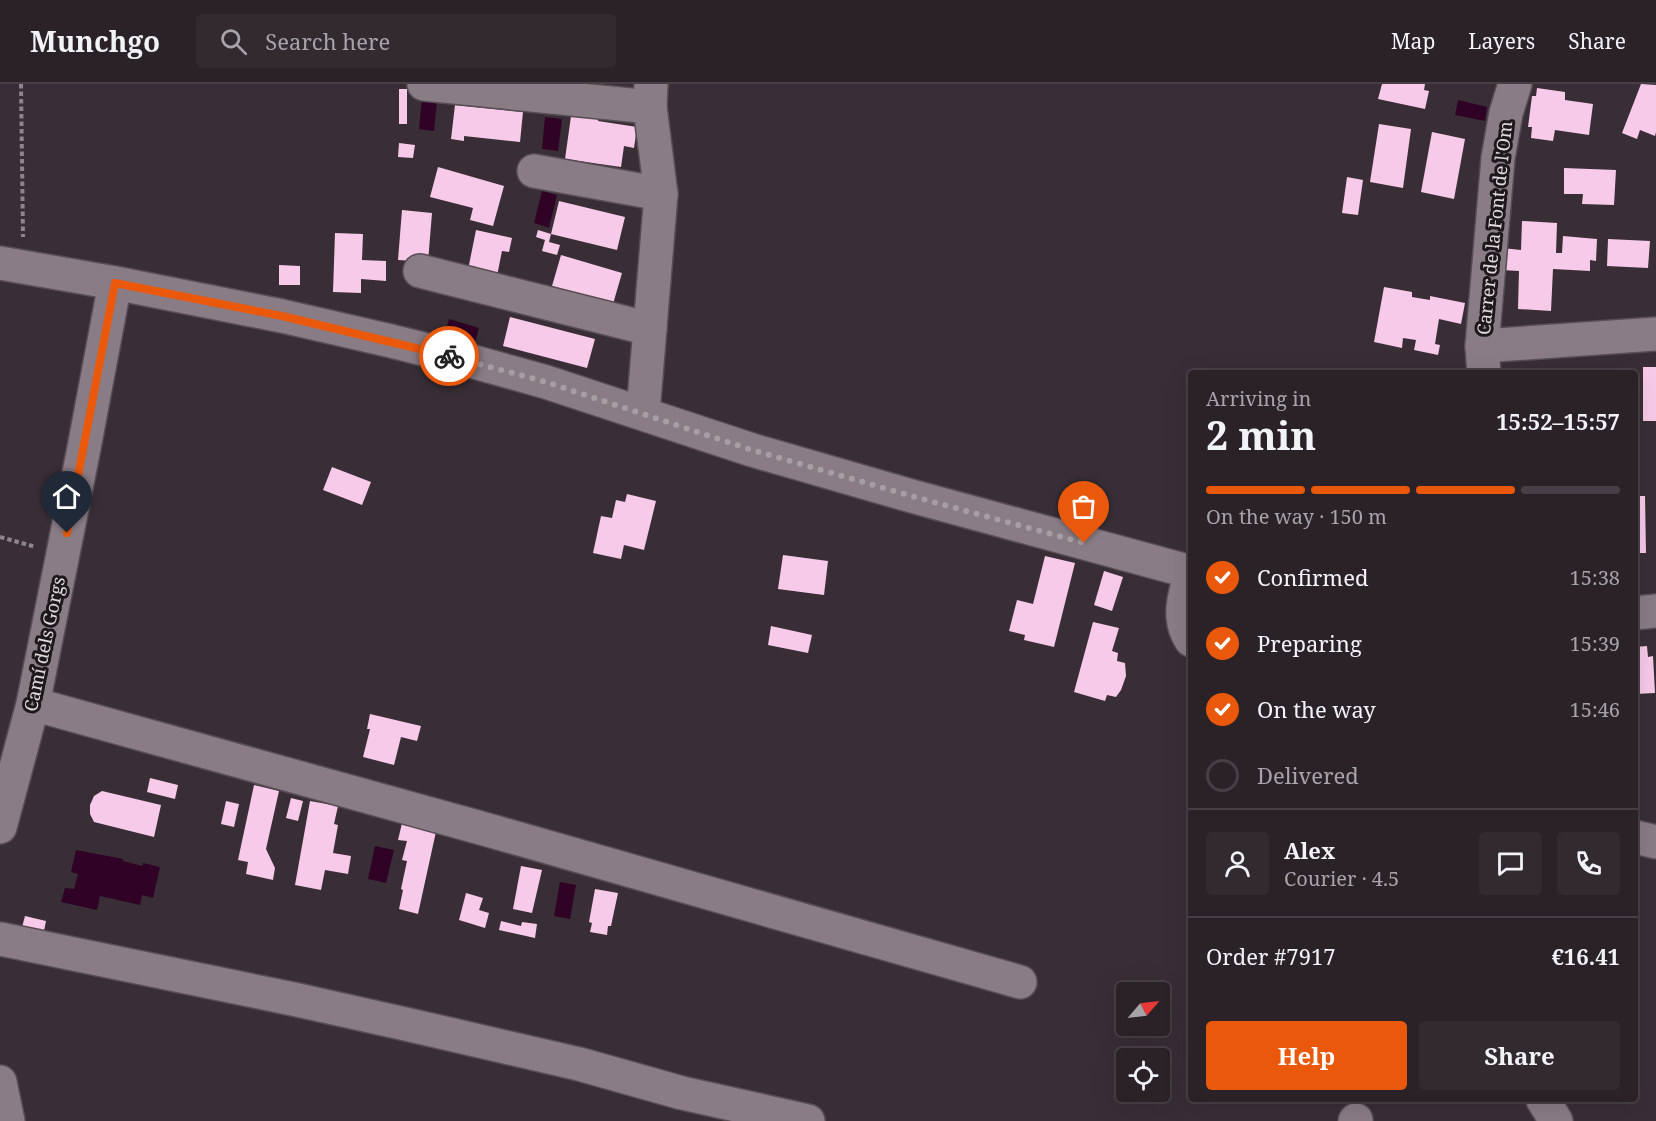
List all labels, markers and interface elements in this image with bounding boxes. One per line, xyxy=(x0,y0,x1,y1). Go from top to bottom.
search box xyxy=(196,14,616,68)
text: Munchgo xyxy=(30,22,160,60)
icon: search xyxy=(217,25,250,58)
text: Search here xyxy=(265,26,390,56)
text: Map xyxy=(1391,27,1435,55)
text: Layers xyxy=(1468,27,1535,55)
text: Share xyxy=(1568,27,1626,55)
street label: Carrer de la Font de l'Om xyxy=(1471,120,1517,336)
courier xyxy=(419,326,479,386)
icon: bike xyxy=(433,340,466,373)
text: Arriving in xyxy=(1206,385,1311,412)
text: 15:52–15:57 xyxy=(1496,406,1620,436)
text: 2 min xyxy=(1206,408,1316,461)
pin xyxy=(41,471,92,533)
icon: home xyxy=(50,480,83,513)
pin xyxy=(1058,481,1109,543)
icon: bag xyxy=(1067,490,1100,523)
text: On the way · 150 m xyxy=(1206,503,1387,530)
icon: check xyxy=(1206,561,1239,594)
text: Confirmed xyxy=(1257,562,1368,592)
text: 15:38 xyxy=(1570,564,1620,591)
street label: Camí dels Gorgs xyxy=(18,574,70,714)
icon: check xyxy=(1206,627,1239,660)
text: Preparing xyxy=(1257,628,1362,658)
text: 15:39 xyxy=(1570,630,1620,657)
icon: check xyxy=(1206,693,1239,726)
text: On the way xyxy=(1257,694,1376,724)
text: 15:46 xyxy=(1570,696,1620,723)
text: Delivered xyxy=(1257,760,1359,790)
button: person xyxy=(1206,832,1269,895)
button: chat xyxy=(1479,832,1542,895)
button: phone xyxy=(1557,832,1620,895)
text: Alex xyxy=(1284,835,1335,865)
text: Courier · 4.5 xyxy=(1284,865,1399,892)
text: Order #7917 xyxy=(1206,941,1336,971)
text: €16.41 xyxy=(1552,941,1620,971)
north arrow xyxy=(1116,982,1170,1036)
map controls xyxy=(1116,982,1170,1102)
button: Help xyxy=(1206,1021,1407,1090)
button: Share xyxy=(1419,1021,1620,1090)
button: locate xyxy=(1116,1048,1170,1102)

